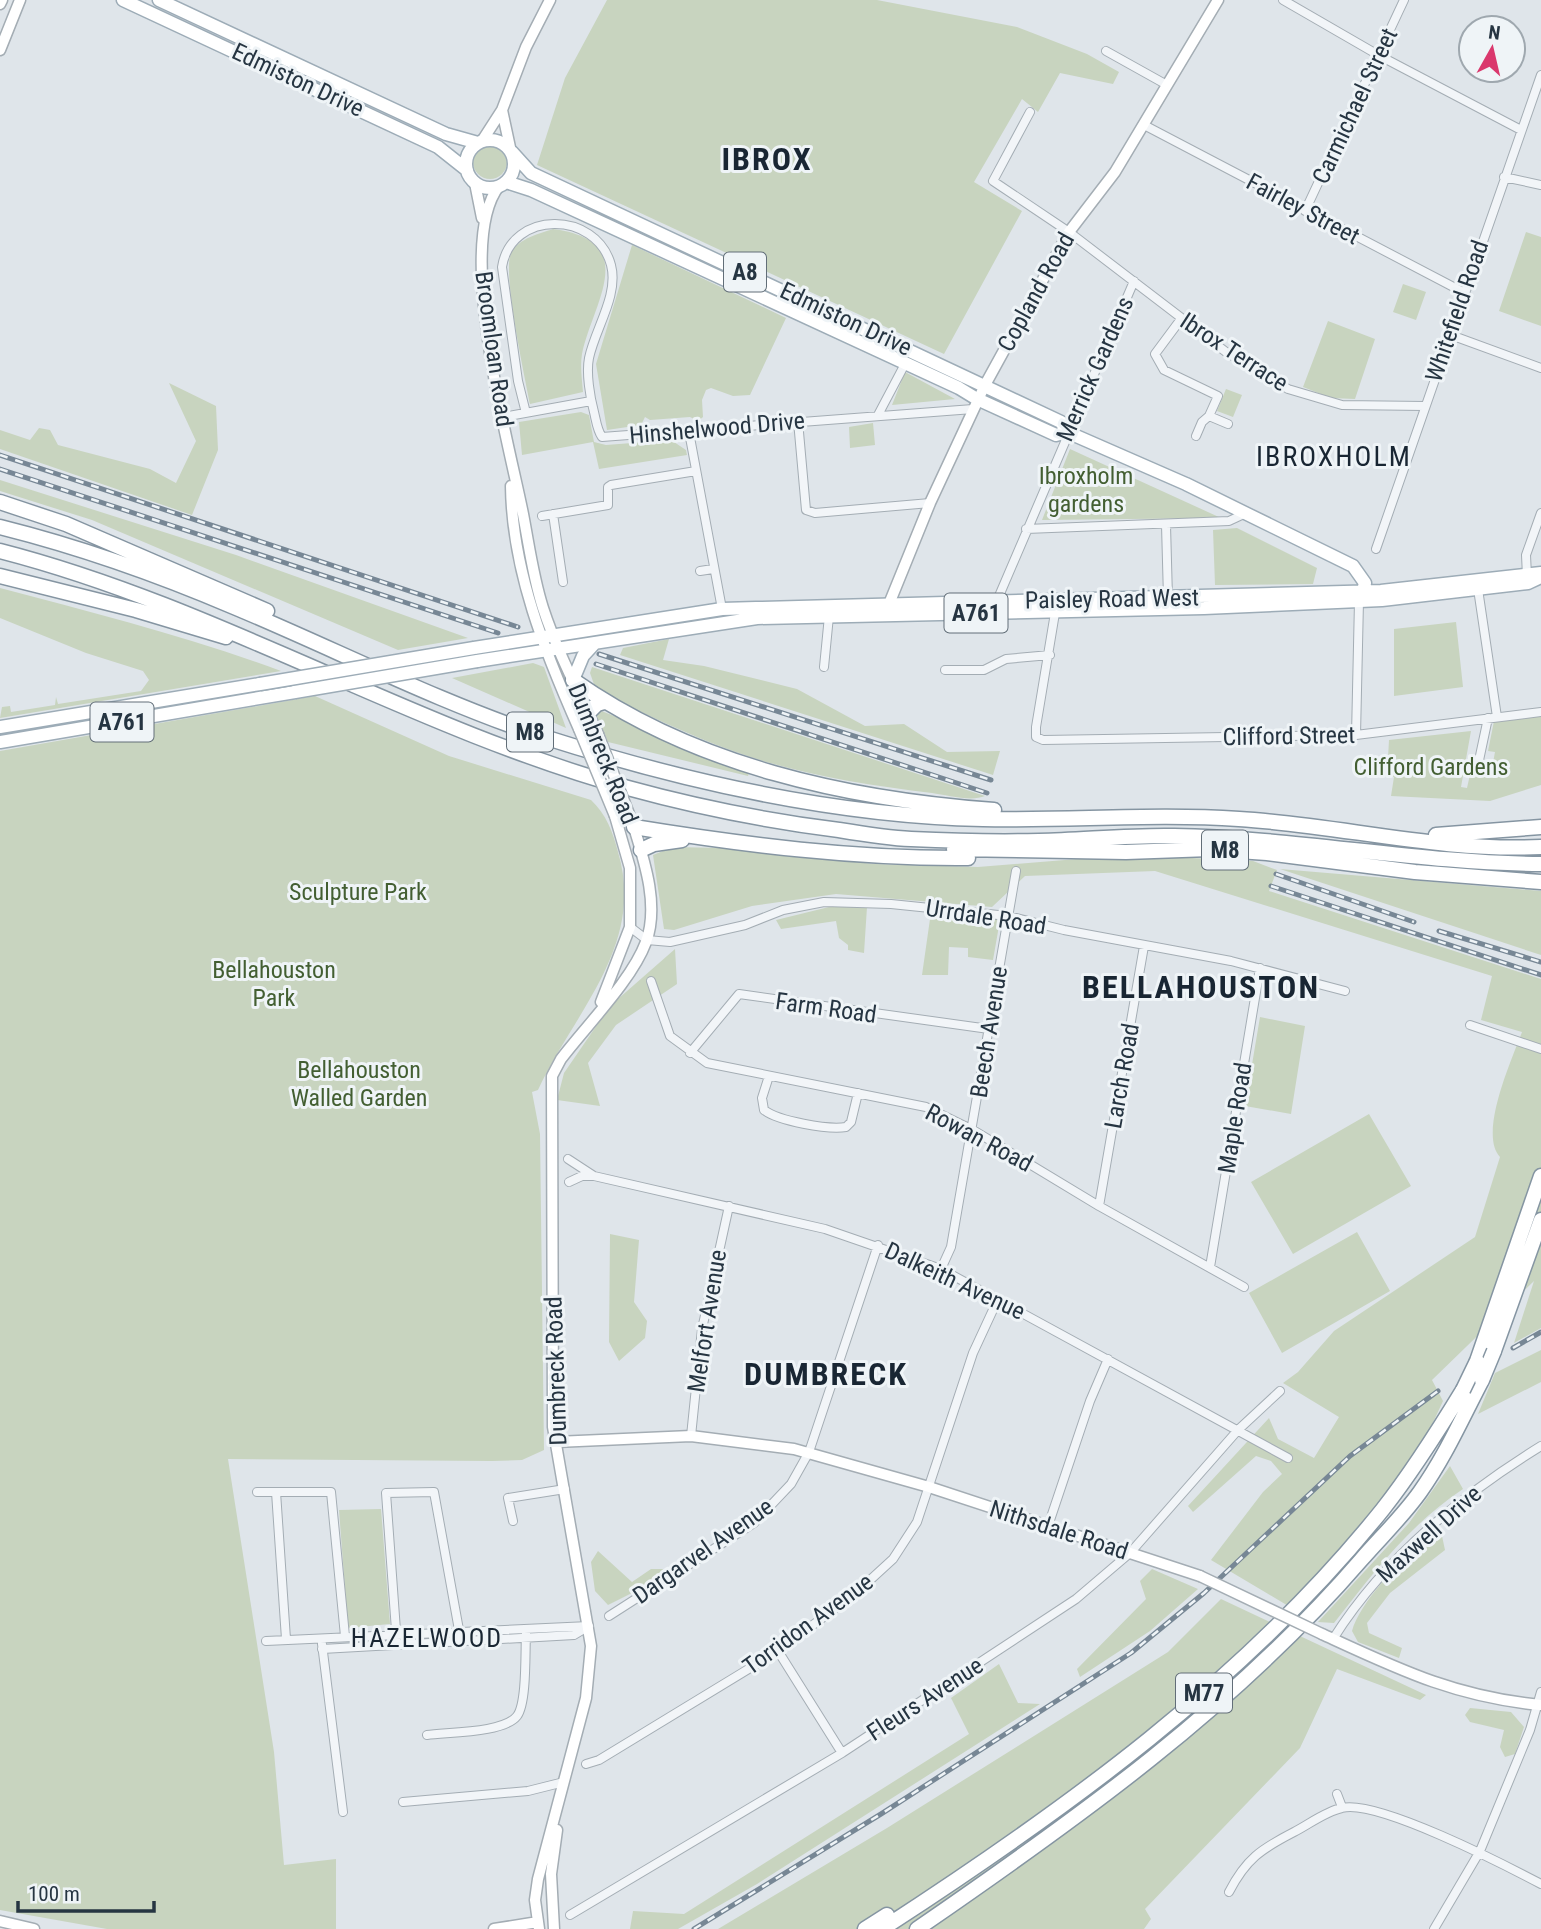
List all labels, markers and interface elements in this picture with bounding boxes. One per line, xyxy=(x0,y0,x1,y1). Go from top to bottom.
north arrow xyxy=(1457,14,1527,84)
text: N xyxy=(1487,20,1502,45)
street label: Carmichael Street xyxy=(1307,24,1403,188)
street label: Edmiston Drive xyxy=(228,37,368,123)
district label: IBROX xyxy=(721,140,813,178)
street label: Fairley Street xyxy=(1242,168,1364,250)
street label: Copland Road xyxy=(992,228,1080,356)
street label: Whitefield Road xyxy=(1420,237,1494,385)
road number: A8 xyxy=(724,252,766,292)
street label: Broomloan Road xyxy=(469,269,519,429)
street label: Edmiston Drive xyxy=(776,276,916,362)
street label: Merrick Gardens xyxy=(1051,292,1139,446)
street label: Ibrox Terrace xyxy=(1175,307,1293,397)
street label: Hinshelwood Drive xyxy=(628,406,806,450)
district label: IBROXHOLM xyxy=(1256,440,1412,473)
park label: Ibroxholm gardens xyxy=(1039,462,1133,518)
street label: Paisley Road West xyxy=(1025,583,1199,615)
road number: A761 xyxy=(944,594,1007,632)
street label: Dumbreck Road xyxy=(562,680,644,828)
road number: A761 xyxy=(90,702,154,742)
road number: M8 xyxy=(507,712,553,752)
street label: Clifford Street xyxy=(1222,721,1356,751)
park label: Clifford Gardens xyxy=(1354,753,1508,781)
road number: M8 xyxy=(1202,830,1248,870)
park label: Sculpture Park xyxy=(289,878,427,906)
street label: Urrdale Road xyxy=(924,894,1048,940)
park label: Bellahouston Park xyxy=(212,956,336,1012)
street label: Beech Avenue xyxy=(965,964,1013,1100)
district label: BELLAHOUSTON xyxy=(1082,968,1320,1006)
street label: Farm Road xyxy=(774,987,878,1029)
street label: Larch Road xyxy=(1099,1021,1145,1131)
park label: Bellahouston Walled Garden xyxy=(291,1056,427,1112)
street label: Maple Road xyxy=(1212,1061,1258,1175)
street label: Rowan Road xyxy=(921,1098,1037,1178)
street label: Dalkeith Avenue xyxy=(881,1236,1029,1326)
street label: Melfort Avenue xyxy=(682,1248,732,1394)
street label: Dumbreck Road xyxy=(539,1296,573,1446)
district label: DUMBRECK xyxy=(744,1355,908,1393)
street label: Maxwell Drive xyxy=(1371,1480,1487,1588)
street label: Dargarvel Avenue xyxy=(628,1492,778,1610)
street label: Nithsdale Road xyxy=(986,1494,1132,1566)
street label: Torridon Avenue xyxy=(738,1568,878,1680)
district label: HAZELWOOD xyxy=(351,1623,503,1653)
street label: Fleurs Avenue xyxy=(862,1651,988,1747)
road number: M77 xyxy=(1176,1674,1232,1712)
scale bar xyxy=(18,1870,154,1914)
text: 100 m xyxy=(28,1882,80,1906)

